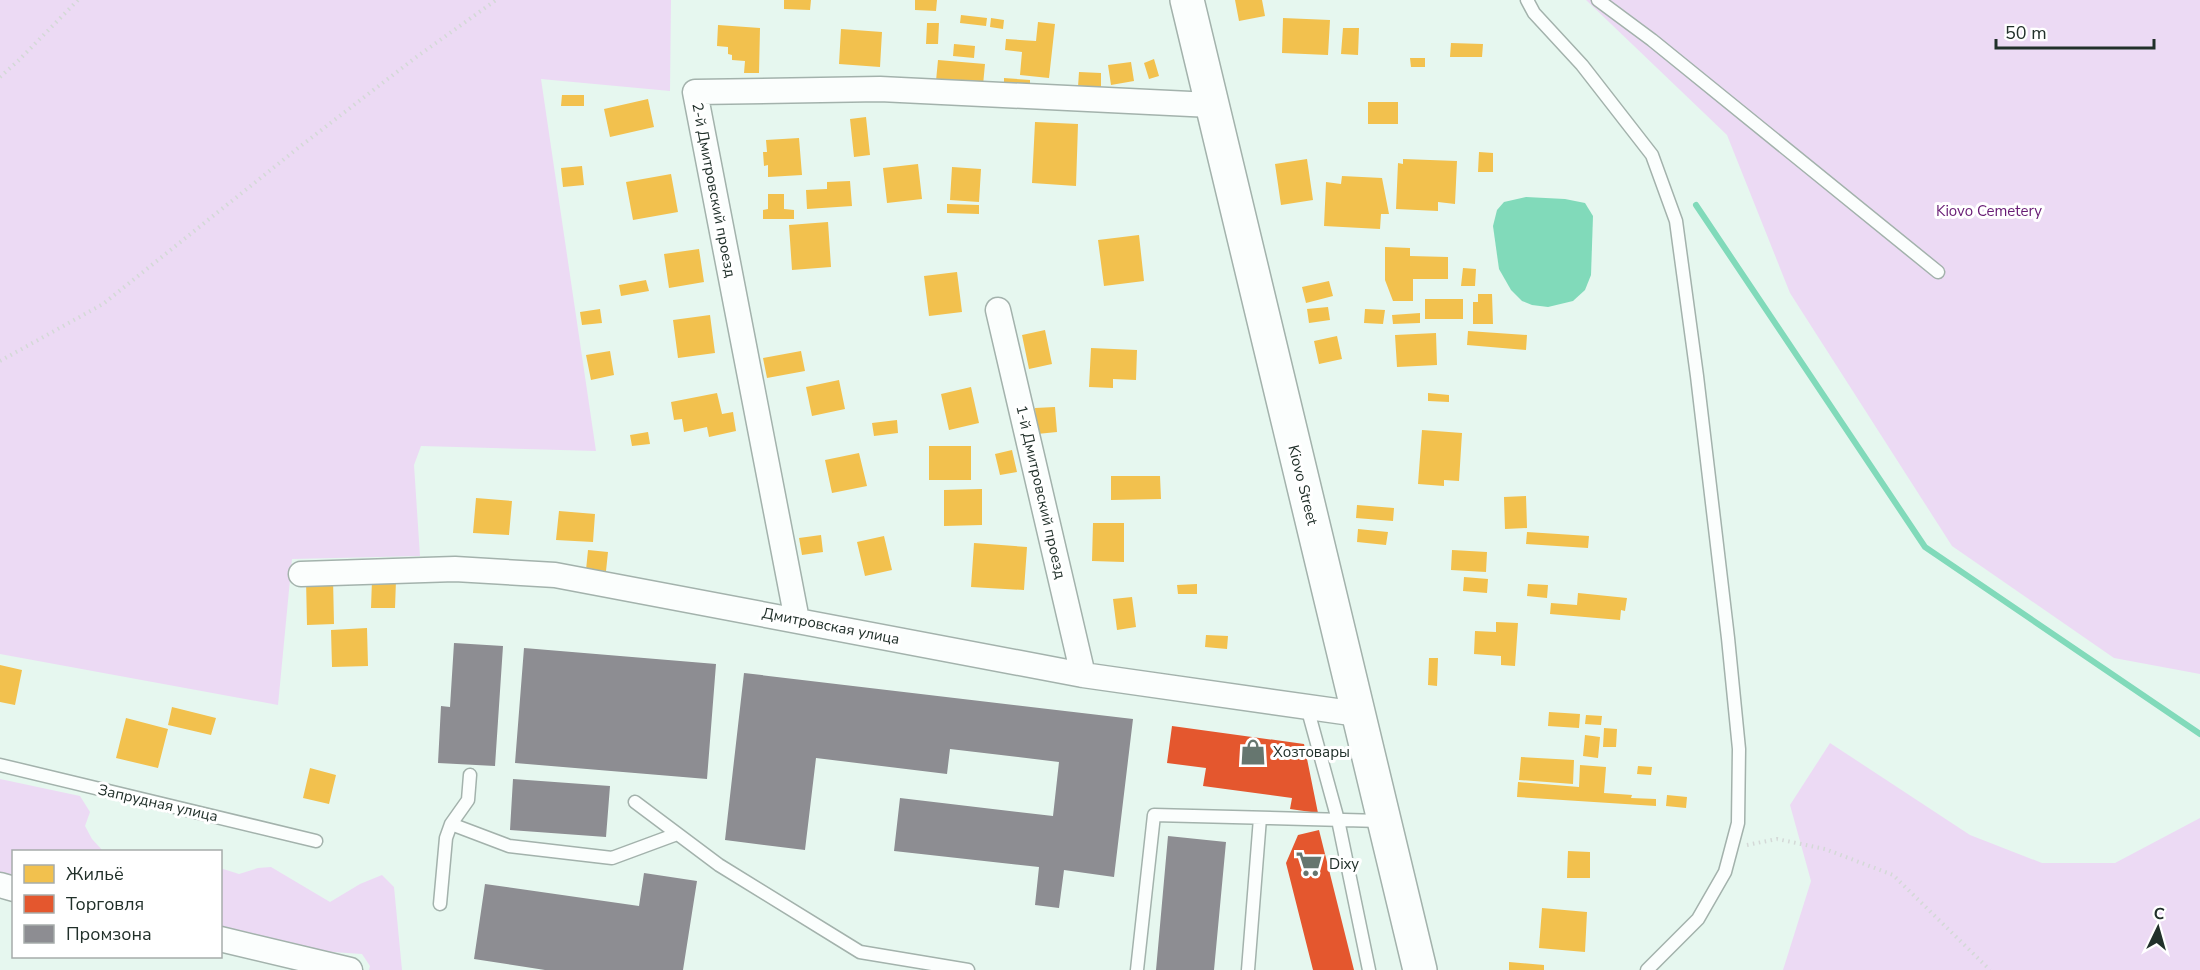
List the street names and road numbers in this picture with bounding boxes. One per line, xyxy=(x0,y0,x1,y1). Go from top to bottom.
street label: 2-й Дмитровский проезд xyxy=(687,101,741,279)
street label: 1-й Дмитровский проезд xyxy=(1011,403,1071,581)
street label: Kiovo Street xyxy=(1283,443,1323,528)
street label: Дмитровская улица xyxy=(761,603,901,649)
street label: Запрудная улица xyxy=(96,779,220,827)

